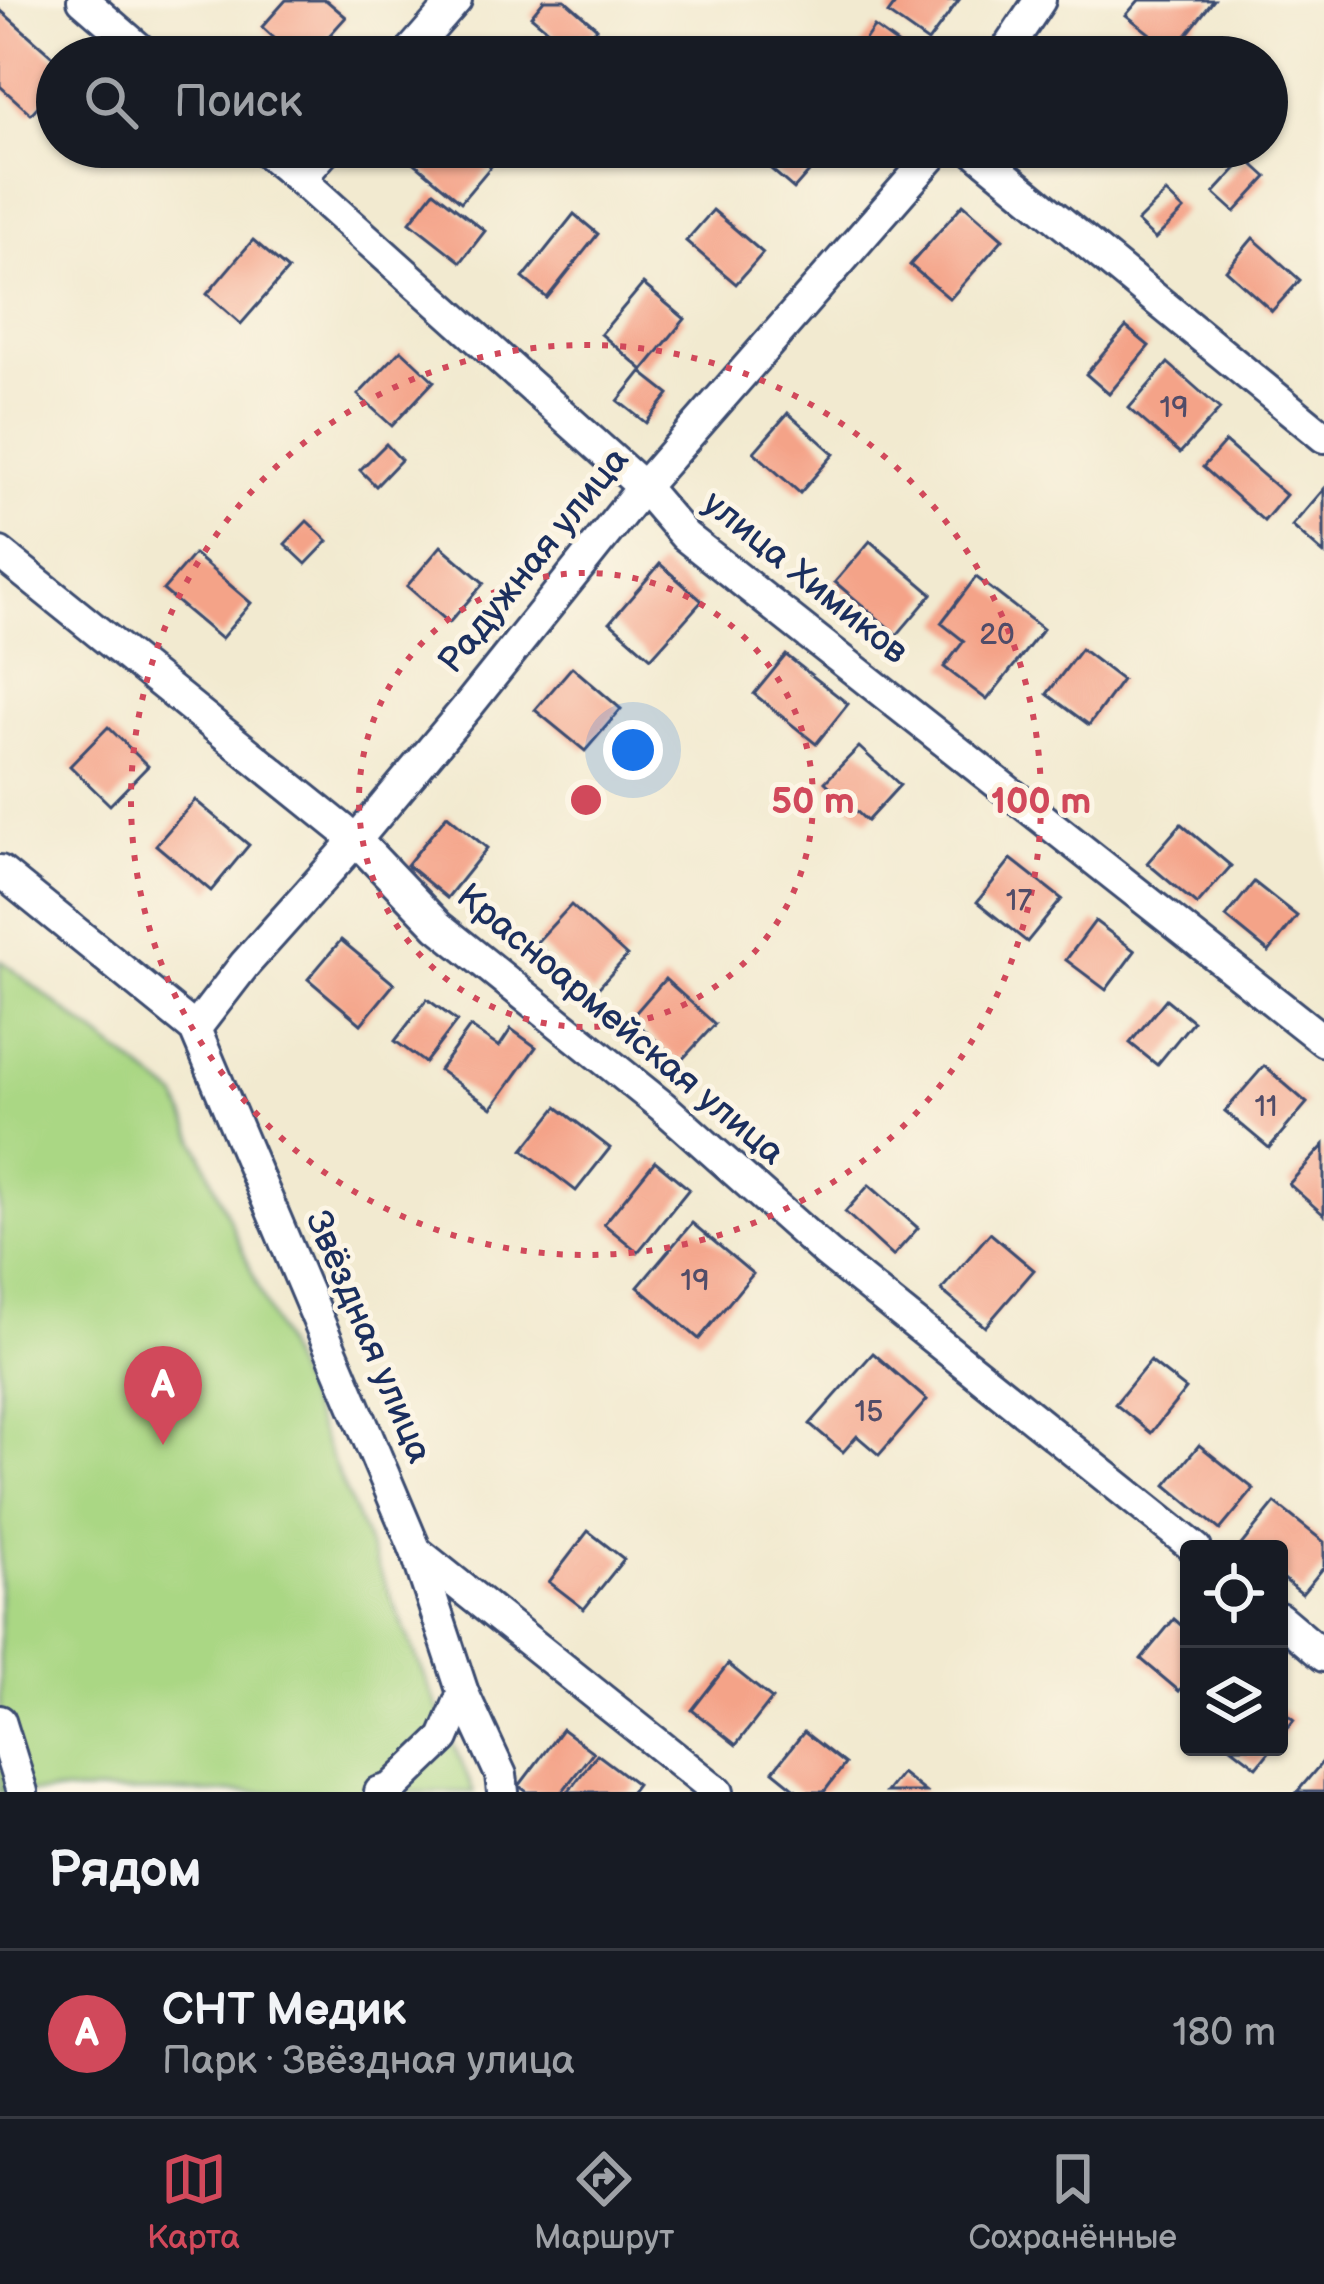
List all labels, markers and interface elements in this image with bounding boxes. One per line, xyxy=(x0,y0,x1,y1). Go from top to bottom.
search box xyxy=(36,36,1288,168)
icon: search xyxy=(78,69,144,135)
text: Поиск xyxy=(174,75,302,130)
house number: 19 xyxy=(1160,390,1188,426)
street label: Радужная улица xyxy=(430,439,638,683)
street label: улица Химиков xyxy=(694,482,916,674)
house number: 20 xyxy=(979,617,1015,653)
your location xyxy=(603,720,663,780)
centre of rings xyxy=(565,779,607,821)
text: 50 m xyxy=(771,781,855,824)
text: 100 m xyxy=(991,781,1091,824)
street label: Красноармейская улица xyxy=(447,875,793,1175)
house number: 17 xyxy=(1006,883,1032,919)
house number: 11 xyxy=(1254,1089,1278,1125)
street label: Звёздная улица xyxy=(295,1204,441,1470)
house number: 19 xyxy=(681,1263,709,1299)
pin: A xyxy=(124,1346,202,1445)
house number: 15 xyxy=(855,1394,883,1430)
map controls xyxy=(1180,1540,1288,1756)
button: locate xyxy=(1180,1540,1288,1648)
button: layers xyxy=(1180,1648,1288,1756)
text: Рядом xyxy=(48,1840,202,1901)
text: СНТ Медик xyxy=(162,1983,406,2038)
text: A xyxy=(75,2010,99,2057)
text: 180 m xyxy=(1172,2010,1276,2057)
text: Парк · Звёздная улица xyxy=(162,2038,575,2085)
tab: Карта xyxy=(147,2146,240,2258)
tab: Маршрут xyxy=(534,2146,674,2258)
tab: Сохранённые xyxy=(968,2146,1177,2258)

